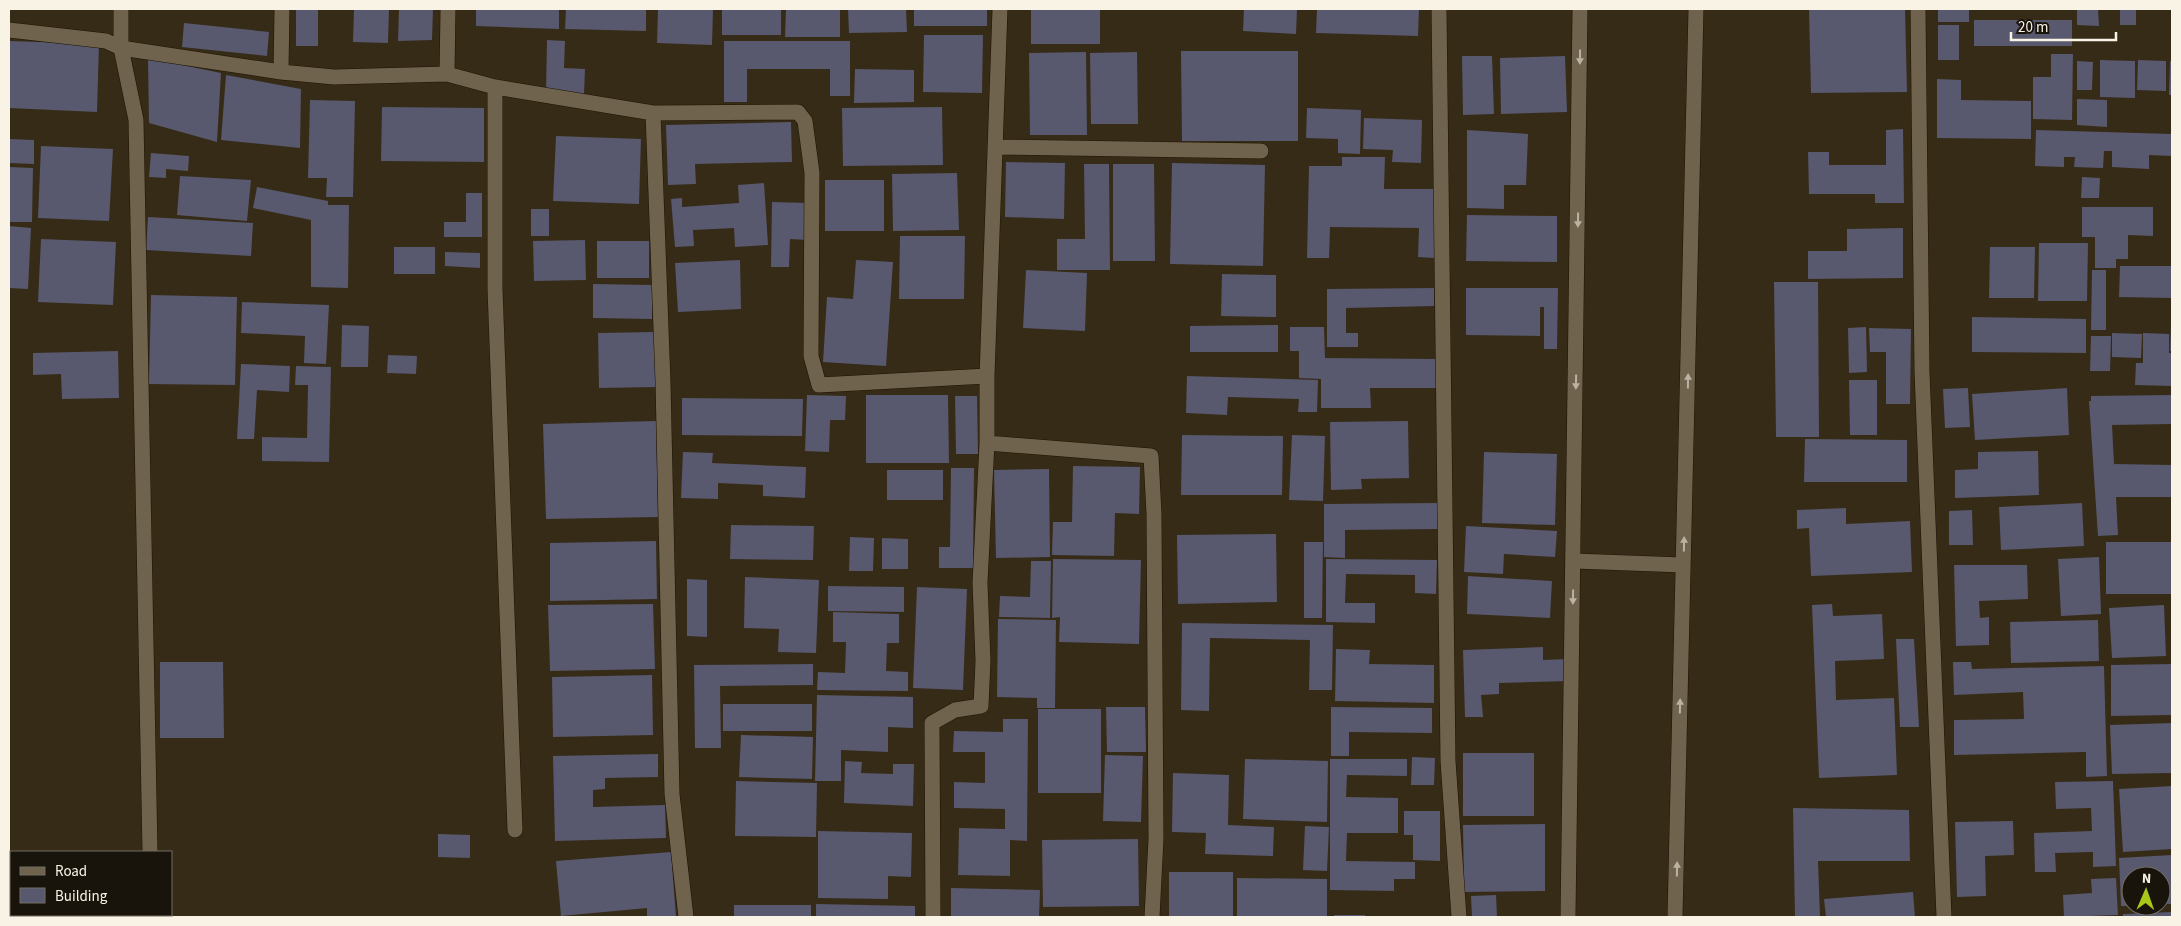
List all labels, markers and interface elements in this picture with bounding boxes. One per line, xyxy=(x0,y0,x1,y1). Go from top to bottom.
scale bar xyxy=(2011,10,2116,42)
text: 20 m xyxy=(2018,17,2048,38)
one-way arrow xyxy=(1576,50,1584,66)
one-way arrow xyxy=(1574,212,1582,228)
one-way arrow xyxy=(1684,373,1692,389)
one-way arrow xyxy=(1572,375,1580,391)
one-way arrow xyxy=(1680,535,1688,551)
one-way arrow xyxy=(1569,590,1577,606)
one-way arrow xyxy=(1676,698,1684,714)
legend xyxy=(10,851,172,916)
one-way arrow xyxy=(1673,860,1681,876)
text: Road xyxy=(55,861,87,882)
north arrow xyxy=(2121,866,2171,916)
text: N xyxy=(2141,869,2151,889)
text: Building xyxy=(55,886,108,907)

